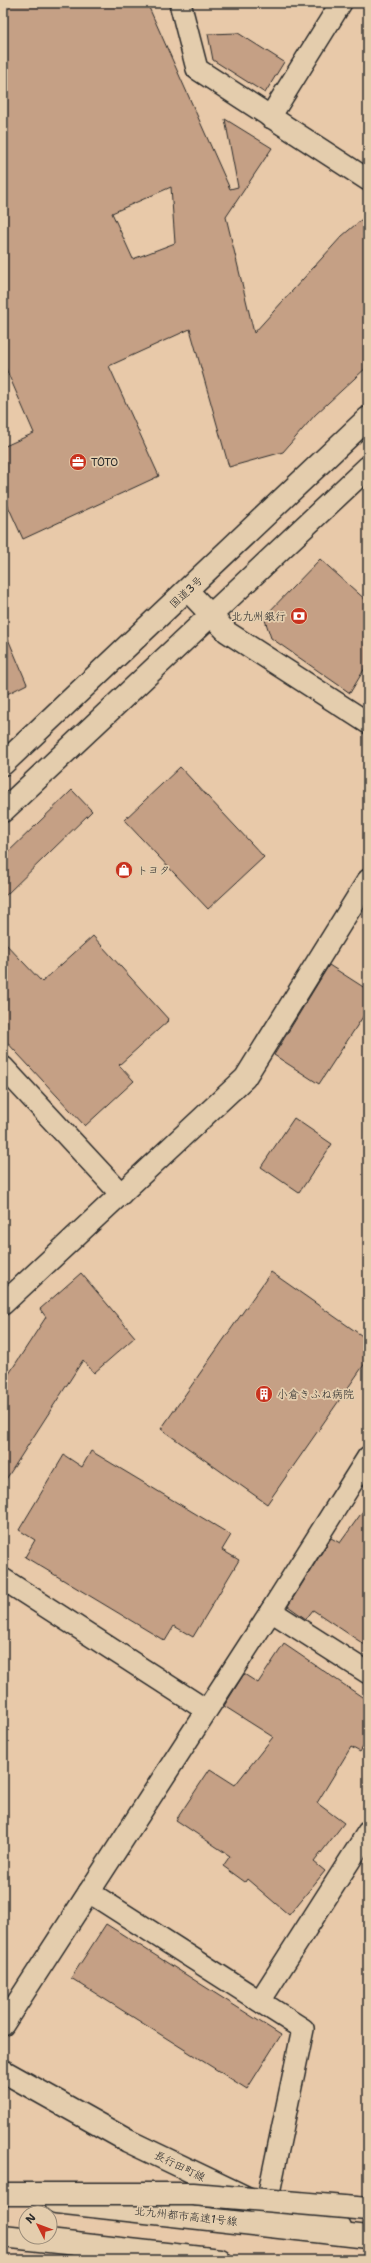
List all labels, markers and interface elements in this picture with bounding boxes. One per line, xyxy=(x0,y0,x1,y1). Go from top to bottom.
office icon: TOTO xyxy=(68,452,88,472)
place label: TOTO xyxy=(91,455,118,470)
street label: 国道3号 xyxy=(166,573,206,612)
bank icon: 北九州銀行 xyxy=(289,606,309,626)
place label: 北九州銀行 xyxy=(231,609,286,624)
shop icon: トヨタ xyxy=(114,860,134,880)
place label: トヨタ xyxy=(137,863,170,878)
building icon: 小倉きふね病院 xyxy=(254,1384,274,1404)
place label: 小倉きふね病院 xyxy=(277,1387,354,1402)
street label: 長行田町線 xyxy=(152,2148,208,2185)
street label: 北九州都市高速1号線 xyxy=(134,2204,238,2229)
north arrow xyxy=(18,2205,58,2245)
text: N xyxy=(22,2210,40,2227)

